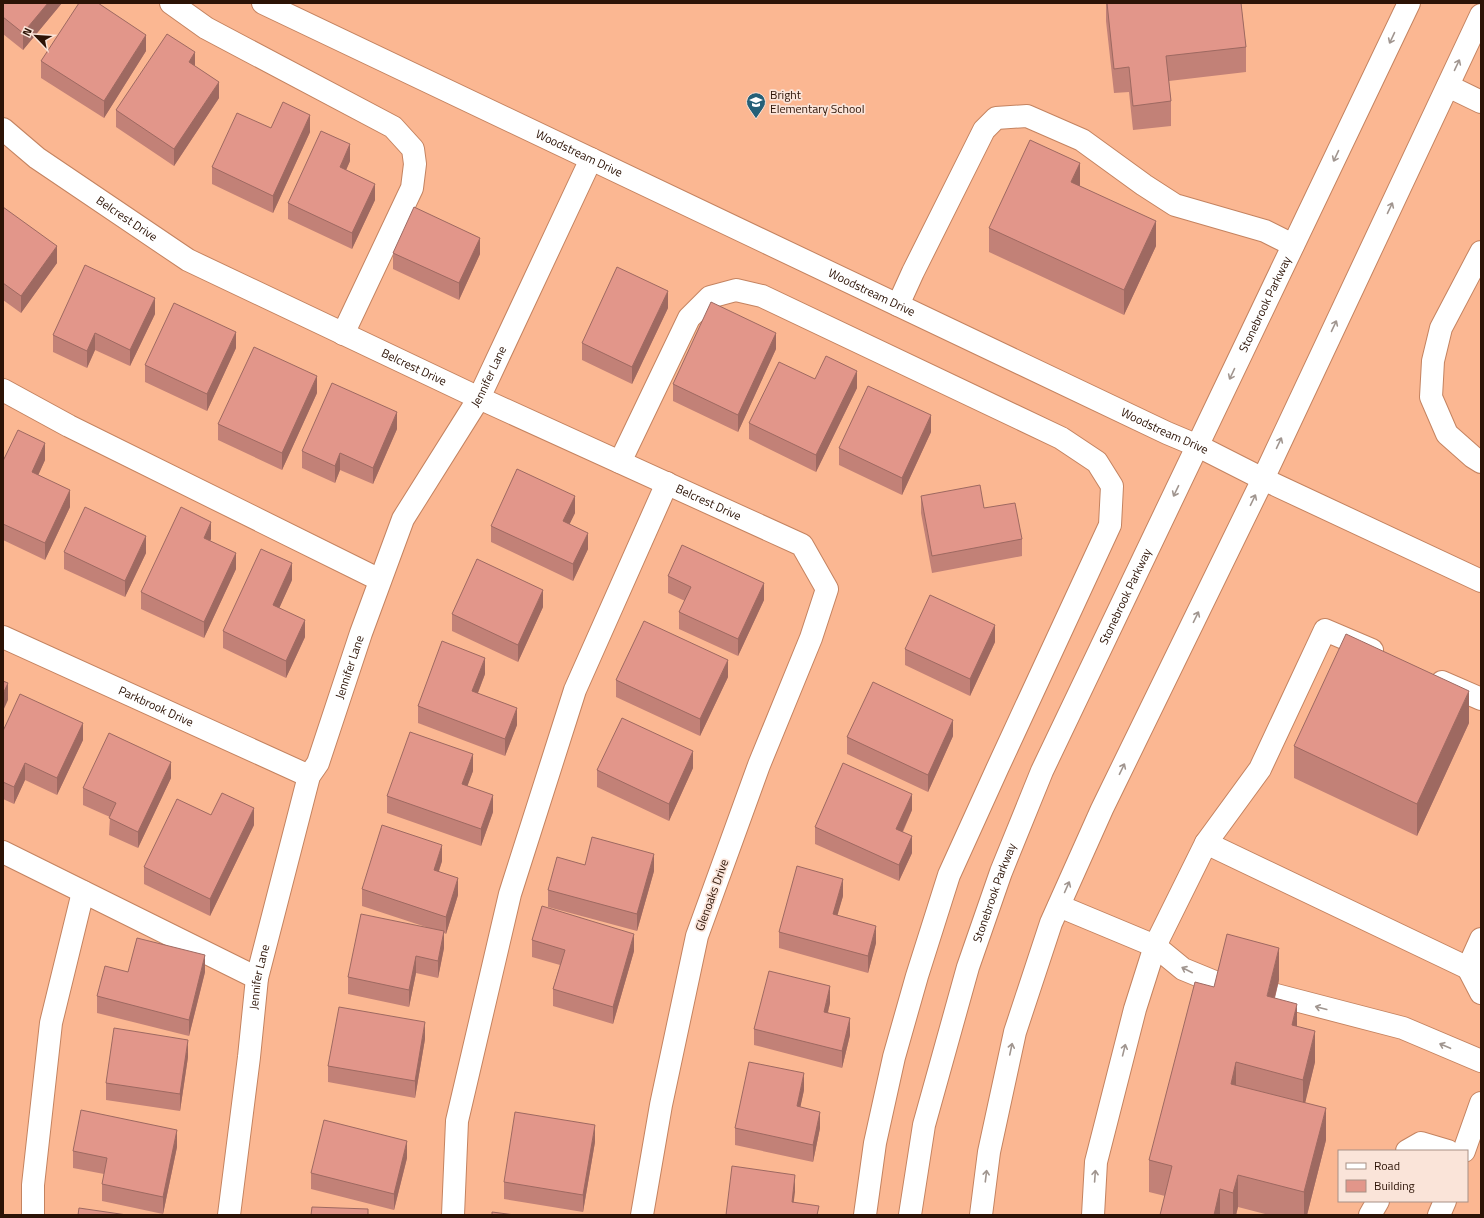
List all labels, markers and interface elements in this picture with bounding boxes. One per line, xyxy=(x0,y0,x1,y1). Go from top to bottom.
north arrow xyxy=(16,16,56,56)
text: N xyxy=(18,25,36,39)
one-way arrow xyxy=(1388,32,1395,44)
one-way arrow xyxy=(1454,60,1462,72)
place label: Bright Elementary School xyxy=(770,85,864,118)
school or university icon: Bright Elementary School xyxy=(745,91,767,119)
street label: Woodstream Drive xyxy=(533,124,626,182)
one-way arrow xyxy=(1332,149,1339,161)
street label: Belcrest Drive xyxy=(93,191,161,246)
one-way arrow xyxy=(1387,203,1394,215)
street label: Stonebrook Parkway xyxy=(1233,252,1296,355)
street label: Woodstream Drive xyxy=(825,263,919,321)
one-way arrow xyxy=(1331,320,1339,332)
street label: Jennifer Lane xyxy=(466,342,511,411)
street label: Belcrest Drive xyxy=(378,343,450,390)
one-way arrow xyxy=(1228,368,1235,380)
street label: Woodstream Drive xyxy=(1118,402,1212,459)
one-way arrow xyxy=(1276,438,1283,450)
street label: Belcrest Drive xyxy=(673,479,745,525)
one-way arrow xyxy=(1172,485,1179,497)
one-way arrow xyxy=(1250,494,1257,506)
street label: Stonebrook Parkway xyxy=(1094,545,1156,648)
one-way arrow xyxy=(1193,611,1200,623)
street label: Jennifer Lane xyxy=(330,633,369,701)
street label: Parkbrook Drive xyxy=(115,681,197,731)
one-way arrow xyxy=(1119,763,1126,775)
street label: Stonebrook Parkway xyxy=(967,840,1021,945)
street label: Glenoaks Drive xyxy=(690,856,733,933)
one-way arrow xyxy=(1064,881,1072,893)
street label: Jennifer Lane xyxy=(244,942,274,1010)
one-way arrow xyxy=(1181,966,1193,973)
one-way arrow xyxy=(1315,1004,1328,1011)
one-way arrow xyxy=(1440,1042,1452,1049)
one-way arrow xyxy=(1007,1043,1015,1056)
one-way arrow xyxy=(1121,1043,1129,1056)
legend xyxy=(1338,1150,1468,1202)
text: Road xyxy=(1374,1156,1400,1175)
one-way arrow xyxy=(982,1170,989,1183)
one-way arrow xyxy=(1092,1170,1099,1183)
text: Building xyxy=(1374,1176,1415,1195)

